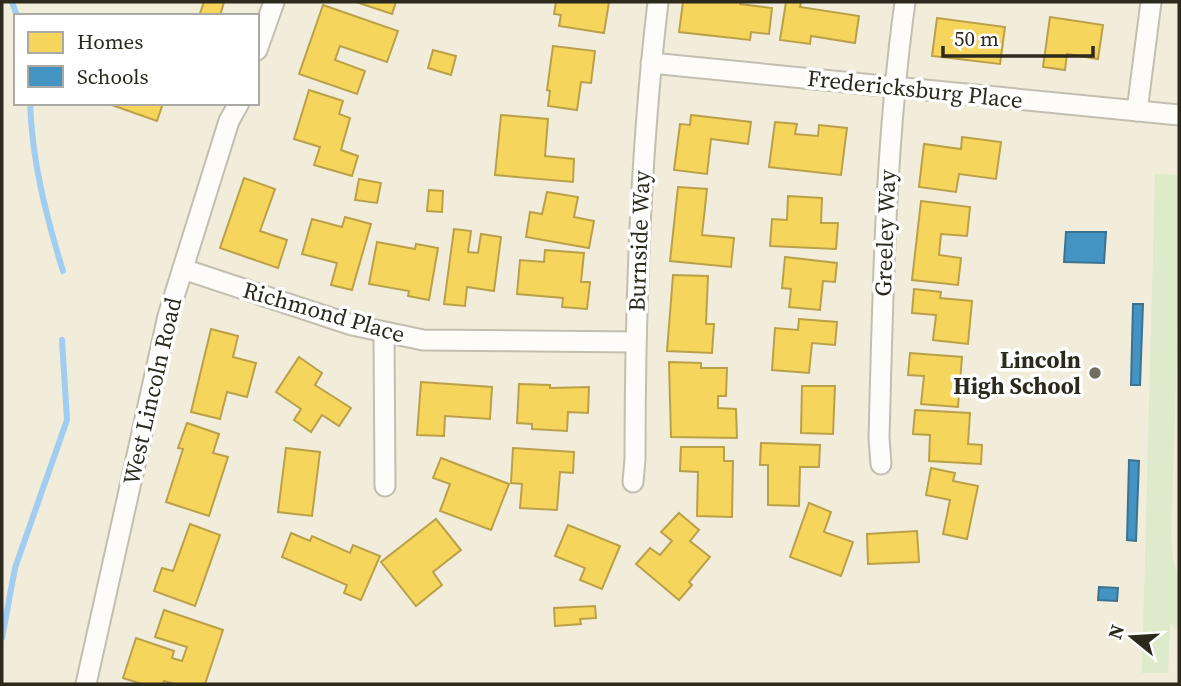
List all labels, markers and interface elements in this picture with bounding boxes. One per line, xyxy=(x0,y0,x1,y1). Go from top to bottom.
legend xyxy=(14,14,259,105)
scale bar xyxy=(943,14,1094,58)
text: 50 m xyxy=(954,24,999,53)
text: Homes xyxy=(77,27,143,56)
text: Schools xyxy=(77,62,149,91)
street label: Fredericksburg Place xyxy=(806,62,1024,116)
street label: Greeley Way xyxy=(867,169,903,297)
street label: Burnside Way xyxy=(621,170,657,312)
street label: Richmond Place xyxy=(239,274,409,350)
street label: West Lincoln Road xyxy=(115,294,189,488)
place label: Lincoln High School xyxy=(953,344,1081,402)
marker: Lincoln High School xyxy=(1087,365,1103,381)
north arrow xyxy=(1097,602,1167,672)
text: N xyxy=(1101,621,1130,642)

